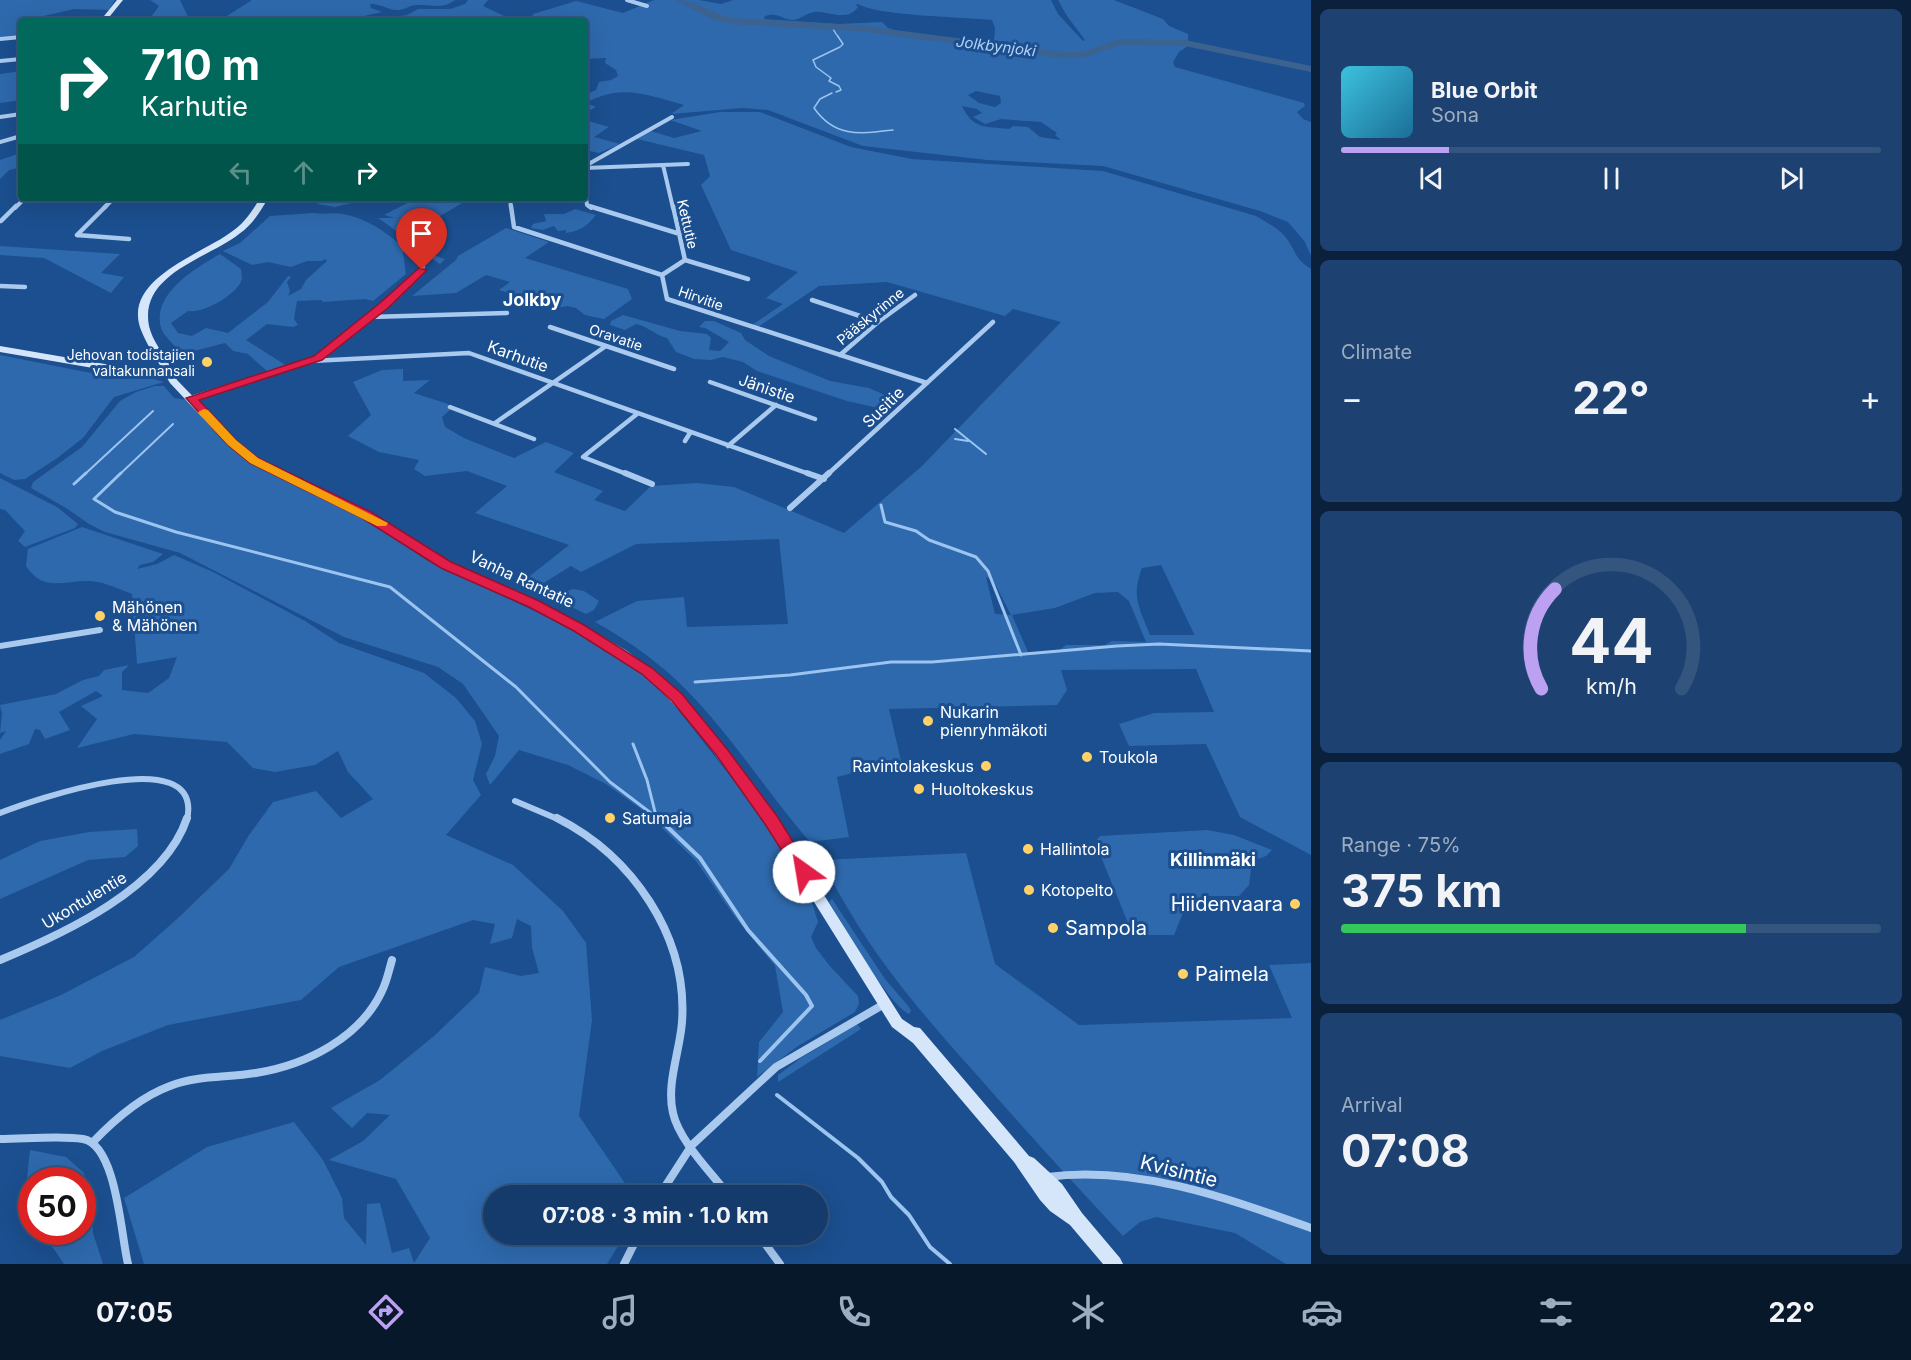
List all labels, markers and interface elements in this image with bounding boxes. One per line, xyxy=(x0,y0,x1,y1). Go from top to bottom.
water label: Jolkbynjoki xyxy=(955,32,1037,60)
text: 710 m xyxy=(141,39,260,90)
icon: right xyxy=(42,42,120,120)
text: Blue Orbit xyxy=(1431,77,1538,103)
text: Karhutie xyxy=(141,90,248,123)
text: Sona xyxy=(1431,103,1479,127)
icon: left xyxy=(224,156,257,189)
icon: ahead xyxy=(287,156,320,189)
icon: right xyxy=(350,156,383,189)
icon: previous xyxy=(1415,162,1448,195)
icon: pause xyxy=(1595,162,1628,195)
icon: next xyxy=(1775,162,1808,195)
street label: Kettutie xyxy=(674,198,702,250)
pin xyxy=(396,208,447,270)
icon: arrive xyxy=(405,217,438,250)
street label: Hirvitie xyxy=(676,282,726,314)
street label: Pääskyrinne xyxy=(833,284,907,348)
district label: Jolkby xyxy=(503,289,562,310)
street label: Oravatie xyxy=(587,320,645,354)
street label: Karhutie xyxy=(485,336,551,376)
text: Climate xyxy=(1341,340,1412,364)
place label: Jehovan todistajien valtakunnansali xyxy=(67,346,195,379)
marker: Jehovan todistajien valtakunnansali xyxy=(200,355,214,369)
street label: Jänistie xyxy=(736,369,798,407)
text: 22° xyxy=(1572,370,1650,425)
text: − xyxy=(1341,378,1363,418)
text: + xyxy=(1859,378,1881,418)
street label: Susitie xyxy=(858,382,908,432)
street label: Vanha Rantatie xyxy=(467,546,577,612)
place label: Mähönen & Mähönen xyxy=(112,597,198,635)
text: 44 xyxy=(1569,603,1653,678)
marker: Mähönen & Mähönen xyxy=(93,609,107,623)
text: km/h xyxy=(1586,673,1636,699)
place label: Nukarin pienryhmäkoti xyxy=(940,702,1047,740)
marker: Nukarin pienryhmäkoti xyxy=(921,714,935,728)
place label: Toukola xyxy=(1099,747,1158,767)
marker: Toukola xyxy=(1080,750,1094,764)
place label: Ravintolakeskus xyxy=(852,756,974,776)
marker: Ravintolakeskus xyxy=(979,759,993,773)
place label: Huoltokeskus xyxy=(931,779,1034,799)
marker: Huoltokeskus xyxy=(912,782,926,796)
place label: Satumaja xyxy=(622,808,692,828)
marker: Satumaja xyxy=(603,811,617,825)
text: Range · 75% xyxy=(1341,833,1461,857)
place label: Hallintola xyxy=(1040,839,1109,859)
position arrow xyxy=(772,840,836,904)
marker: Hallintola xyxy=(1021,842,1035,856)
district label: Killinmäki xyxy=(1170,849,1256,870)
text: 375 km xyxy=(1341,863,1502,918)
street label: Ukontulentie xyxy=(38,867,130,933)
place label: Kotopelto xyxy=(1041,880,1113,900)
marker: Kotopelto xyxy=(1022,883,1036,897)
place label: Hiidenvaara xyxy=(1171,892,1283,916)
marker: Hiidenvaara xyxy=(1288,897,1302,911)
place label: Sampola xyxy=(1065,916,1147,940)
marker: Sampola xyxy=(1046,921,1060,935)
place label: Paimela xyxy=(1195,962,1269,986)
marker: Paimela xyxy=(1176,967,1190,981)
text: Arrival xyxy=(1341,1093,1403,1117)
text: 07:08 xyxy=(1341,1123,1470,1178)
street label: Kvisintie xyxy=(1138,1150,1220,1192)
speed limit sign: 50 xyxy=(18,1167,96,1245)
text: 07:08 · 3 min · 1.0 km xyxy=(542,1202,769,1228)
icon: directions xyxy=(365,1291,407,1333)
icon: music xyxy=(599,1291,641,1333)
icon: phone xyxy=(833,1291,875,1333)
icon: climate xyxy=(1067,1291,1109,1333)
icon: car xyxy=(1301,1291,1343,1333)
icon: filters xyxy=(1535,1291,1577,1333)
text: 07:05 xyxy=(96,1296,173,1329)
text: 22° xyxy=(1769,1296,1815,1329)

